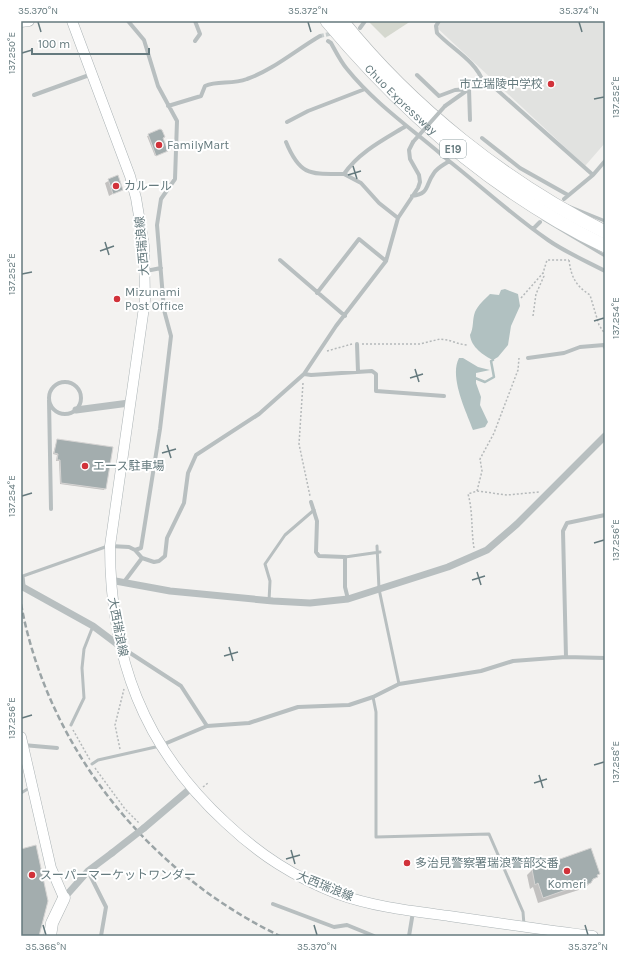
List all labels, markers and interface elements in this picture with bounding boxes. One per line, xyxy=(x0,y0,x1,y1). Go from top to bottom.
text: 35.370°N xyxy=(18,5,58,17)
text: 35.372°N xyxy=(288,5,328,17)
text: 35.374°N xyxy=(559,5,599,17)
scale bar xyxy=(32,30,149,56)
text: 137.250°E xyxy=(6,32,18,74)
text: 100 m xyxy=(38,37,70,51)
street label: Chuo Expressway xyxy=(362,61,440,138)
text: 137.252°E xyxy=(610,76,622,118)
place label: 市立瑞陵中学校 xyxy=(459,77,543,91)
marker: 市立瑞陵中学校 xyxy=(546,79,556,89)
place label: FamilyMart xyxy=(167,138,229,152)
marker: FamilyMart xyxy=(154,140,164,150)
road number: E19 xyxy=(440,140,466,158)
place label: カルール xyxy=(124,179,172,193)
marker: カルール xyxy=(111,181,121,191)
street label: 大西瑞浪線 xyxy=(132,215,152,277)
text: 137.252°E xyxy=(6,253,18,295)
place label: Mizunami Post Office xyxy=(125,285,184,313)
marker: Mizunami Post Office xyxy=(112,294,122,304)
text: 137.254°E xyxy=(610,297,622,339)
place label: エース駐車場 xyxy=(93,459,164,473)
marker: エース駐車場 xyxy=(80,461,90,471)
text: 137.254°E xyxy=(6,475,18,517)
text: 137.256°E xyxy=(610,519,622,561)
street label: 大西瑞浪線 xyxy=(105,596,131,658)
text: 137.256°E xyxy=(6,697,18,739)
text: 137.258°E xyxy=(610,741,622,783)
place label: 多治見警察署瑞浪警部交番 xyxy=(415,856,559,870)
marker: 多治見警察署瑞浪警部交番 xyxy=(402,858,412,868)
marker: Komeri xyxy=(562,866,572,876)
place label: スーパーマーケットワンダー xyxy=(40,868,196,882)
street label: 大西瑞浪線 xyxy=(295,868,355,904)
marker: スーパーマーケットワンダー xyxy=(27,870,37,880)
place label: Komeri xyxy=(547,877,587,891)
text: 35.368°N xyxy=(25,941,67,953)
text: 35.370°N xyxy=(297,941,337,953)
text: 35.372°N xyxy=(568,941,608,953)

